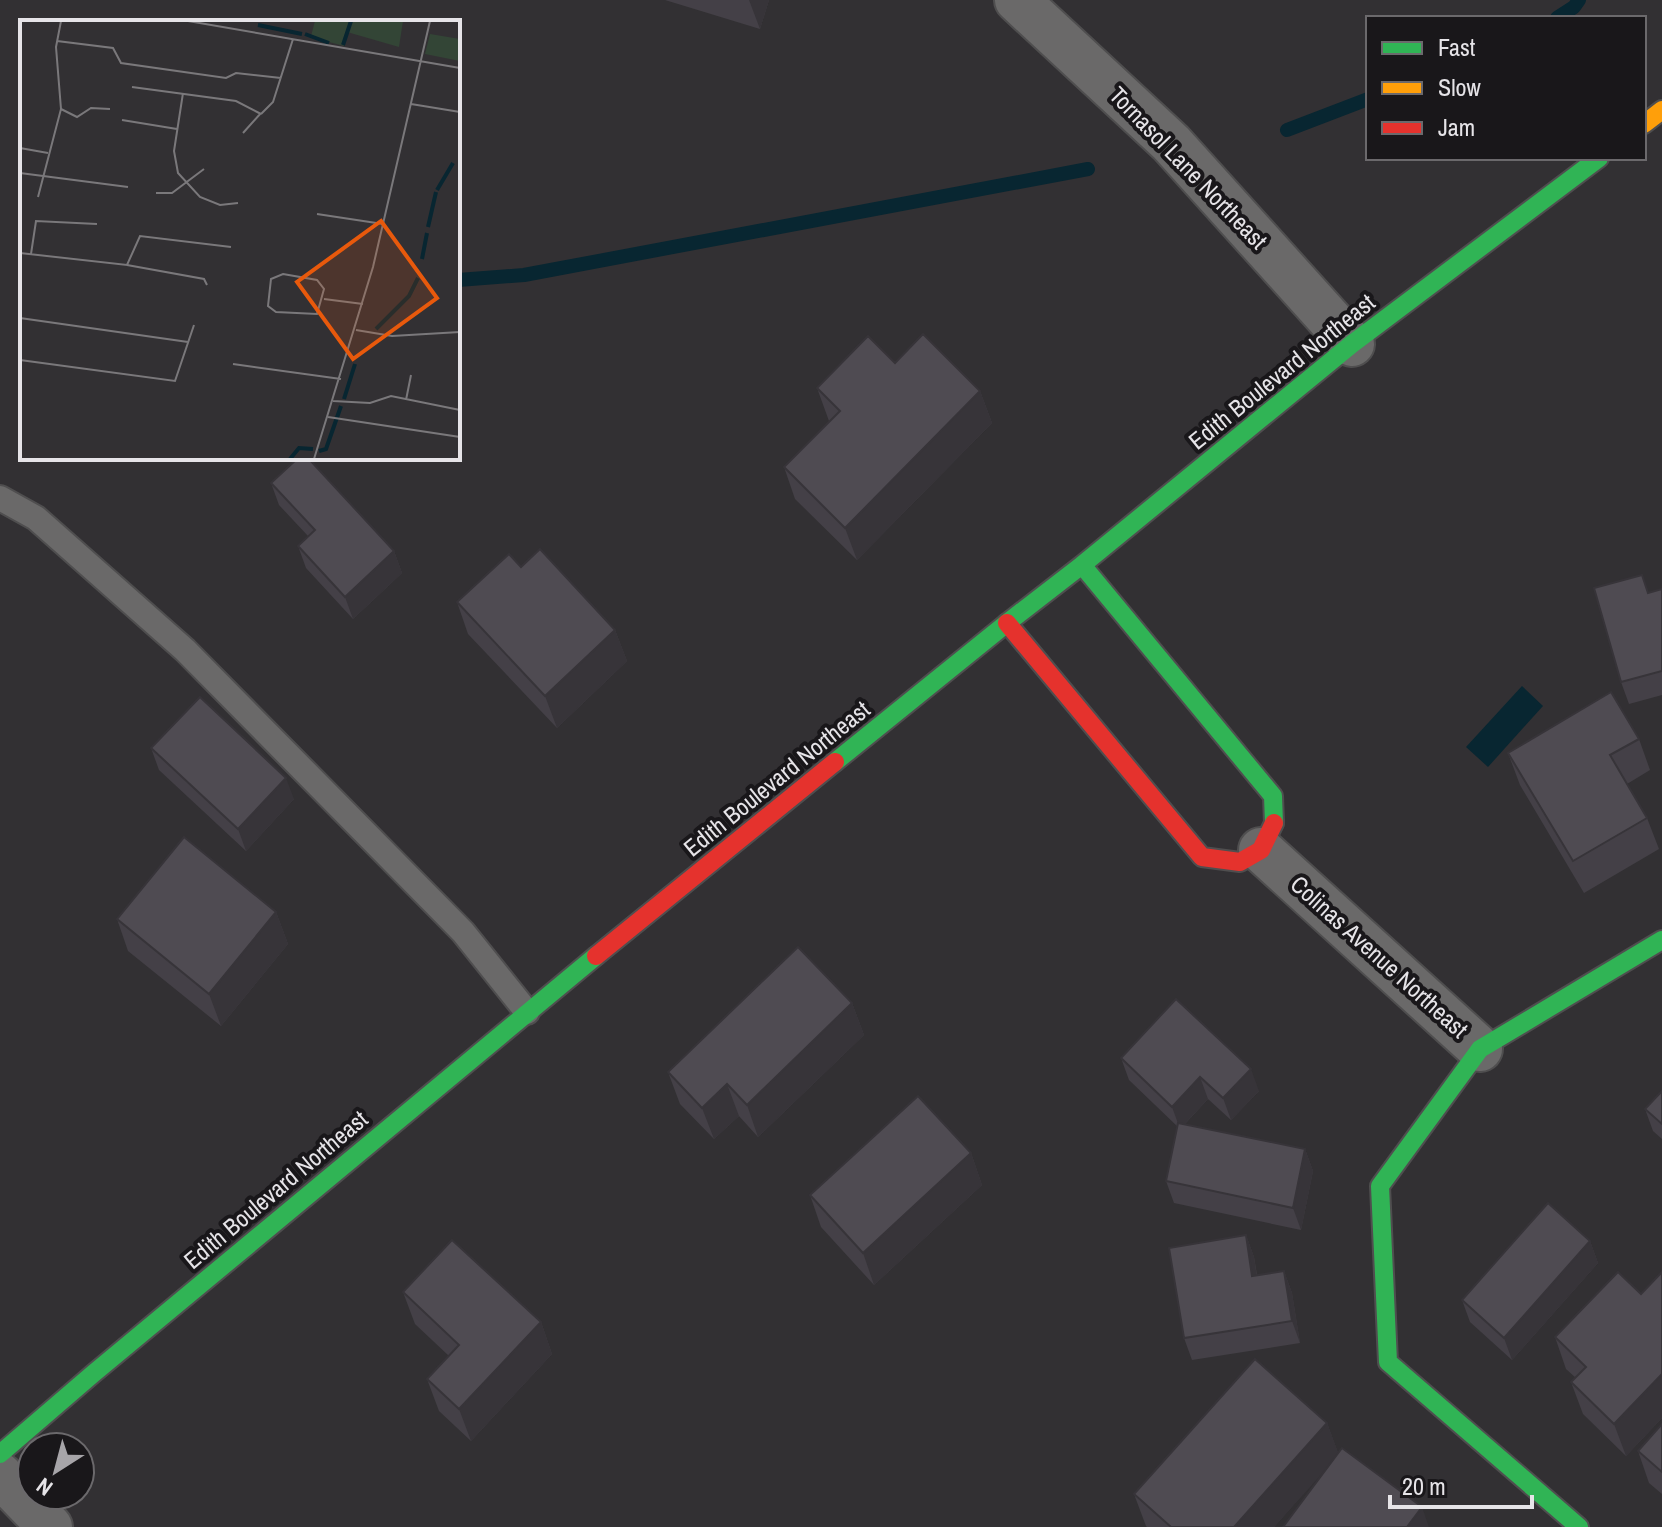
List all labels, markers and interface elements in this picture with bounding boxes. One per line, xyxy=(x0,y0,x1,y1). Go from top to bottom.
legend xyxy=(1366,16,1646,160)
inset map xyxy=(20,20,460,460)
text: Fast xyxy=(1438,31,1476,63)
text: Slow xyxy=(1438,71,1481,103)
street label: Tornasol Lane Northeast xyxy=(1103,79,1275,256)
text: Jam xyxy=(1438,111,1475,143)
street label: Edith Boulevard Northeast xyxy=(1182,286,1382,456)
street label: Edith Boulevard Northeast xyxy=(677,693,877,863)
street label: Colinas Avenue Northeast xyxy=(1284,868,1476,1045)
street label: Edith Boulevard Northeast xyxy=(177,1102,374,1276)
north arrow xyxy=(16,1431,96,1511)
scale bar xyxy=(1390,1459,1532,1509)
text: 20 m xyxy=(1402,1470,1446,1502)
text: N xyxy=(30,1471,58,1503)

